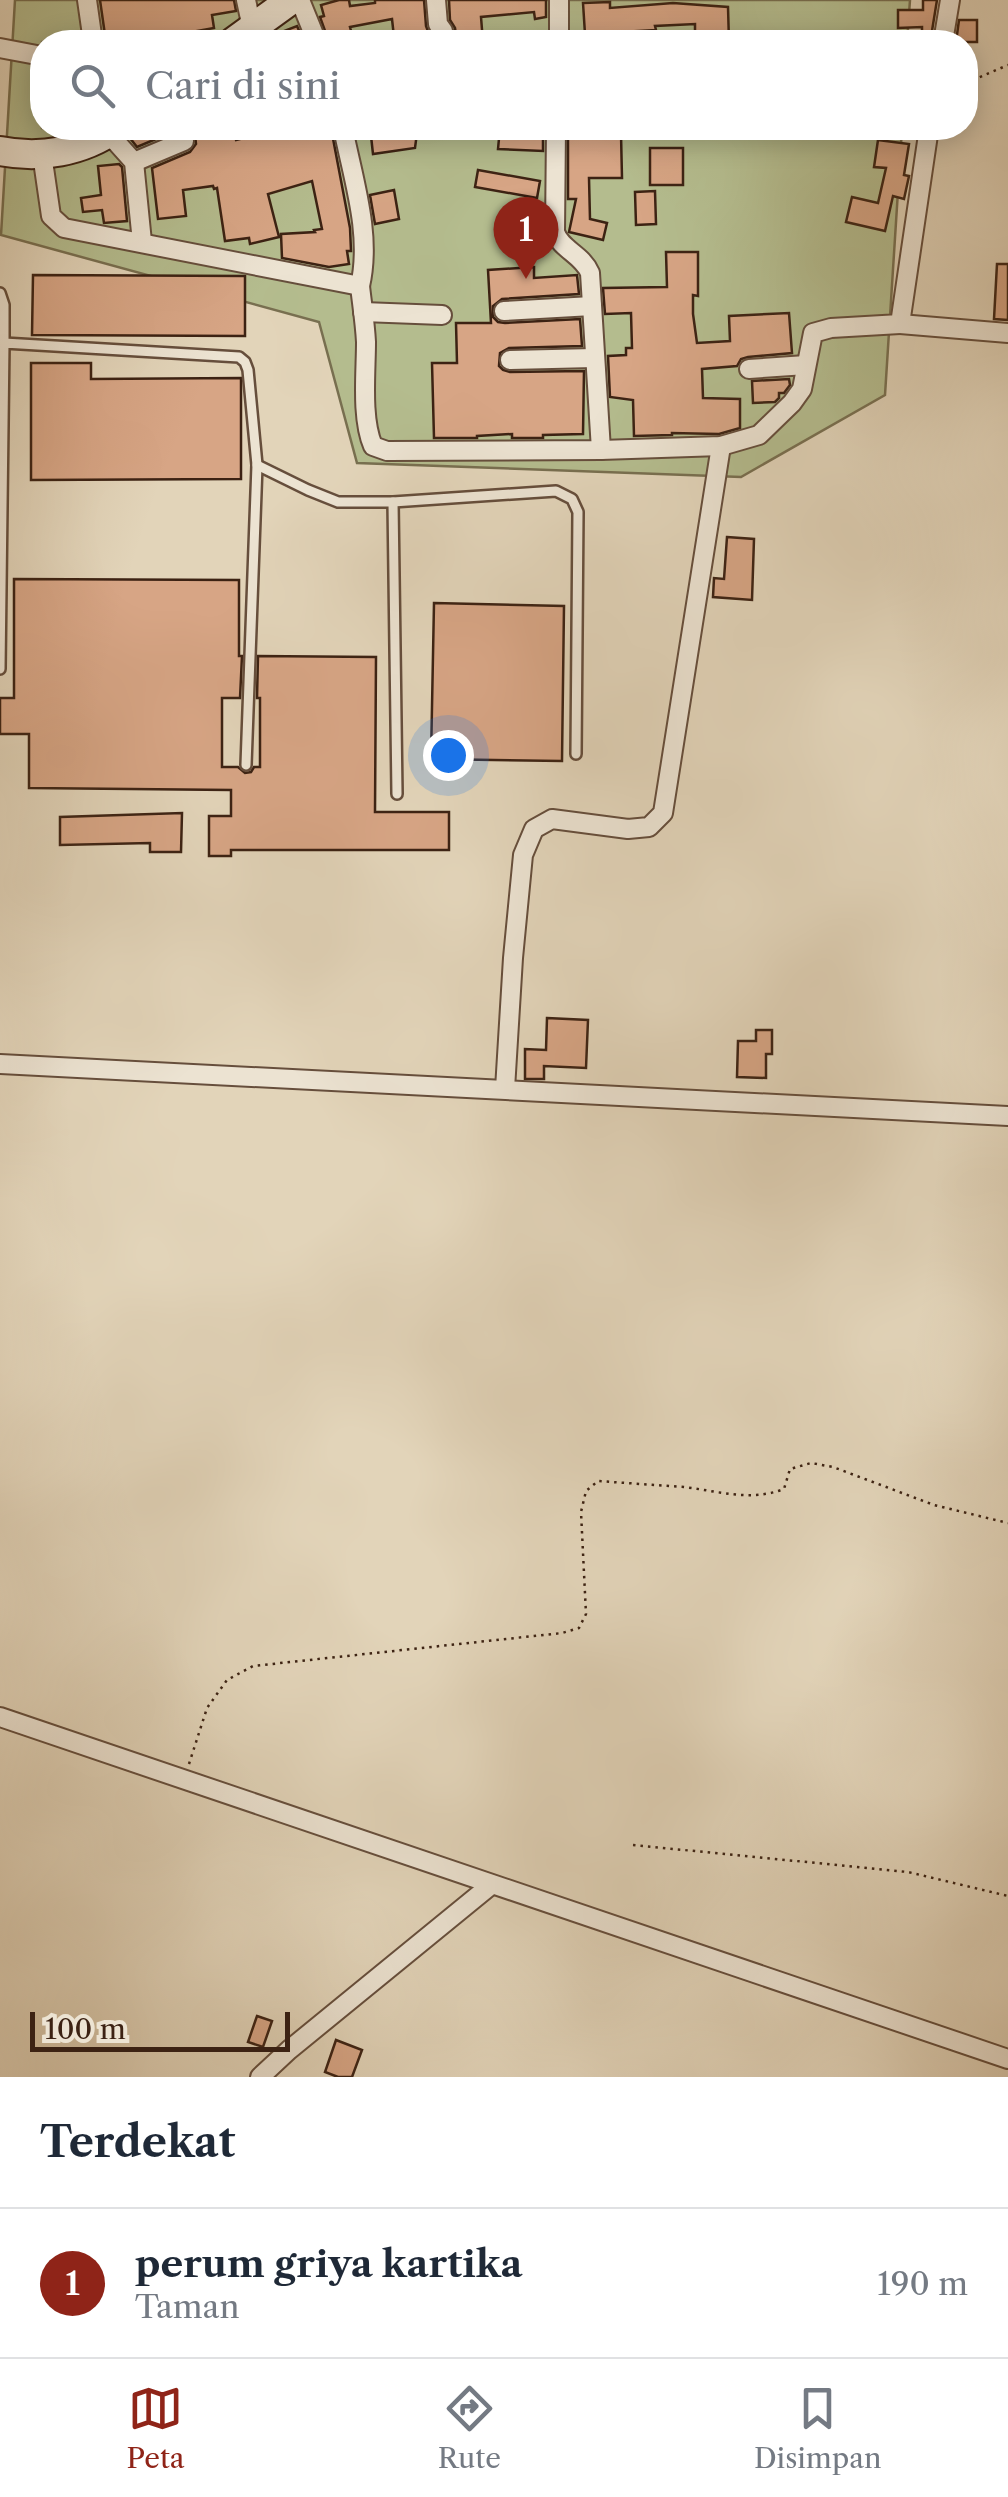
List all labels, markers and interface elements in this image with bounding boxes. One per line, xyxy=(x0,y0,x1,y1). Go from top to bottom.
search box xyxy=(30,30,978,140)
icon: search xyxy=(65,58,120,113)
text: Cari di sini xyxy=(145,62,340,109)
pin: 1 xyxy=(494,196,558,279)
your location xyxy=(423,730,474,781)
scale bar xyxy=(30,2007,290,2052)
text: 100 m xyxy=(45,2012,126,2046)
text: Terdekat xyxy=(40,2116,235,2168)
text: perum griya kartika xyxy=(135,2240,522,2287)
text: 1 xyxy=(65,2264,80,2303)
text: 190 m xyxy=(877,2264,968,2303)
text: Taman xyxy=(135,2287,240,2326)
tab: Peta xyxy=(127,2381,185,2475)
tab: Rute xyxy=(438,2381,501,2475)
tab: Disimpan xyxy=(754,2381,882,2475)

